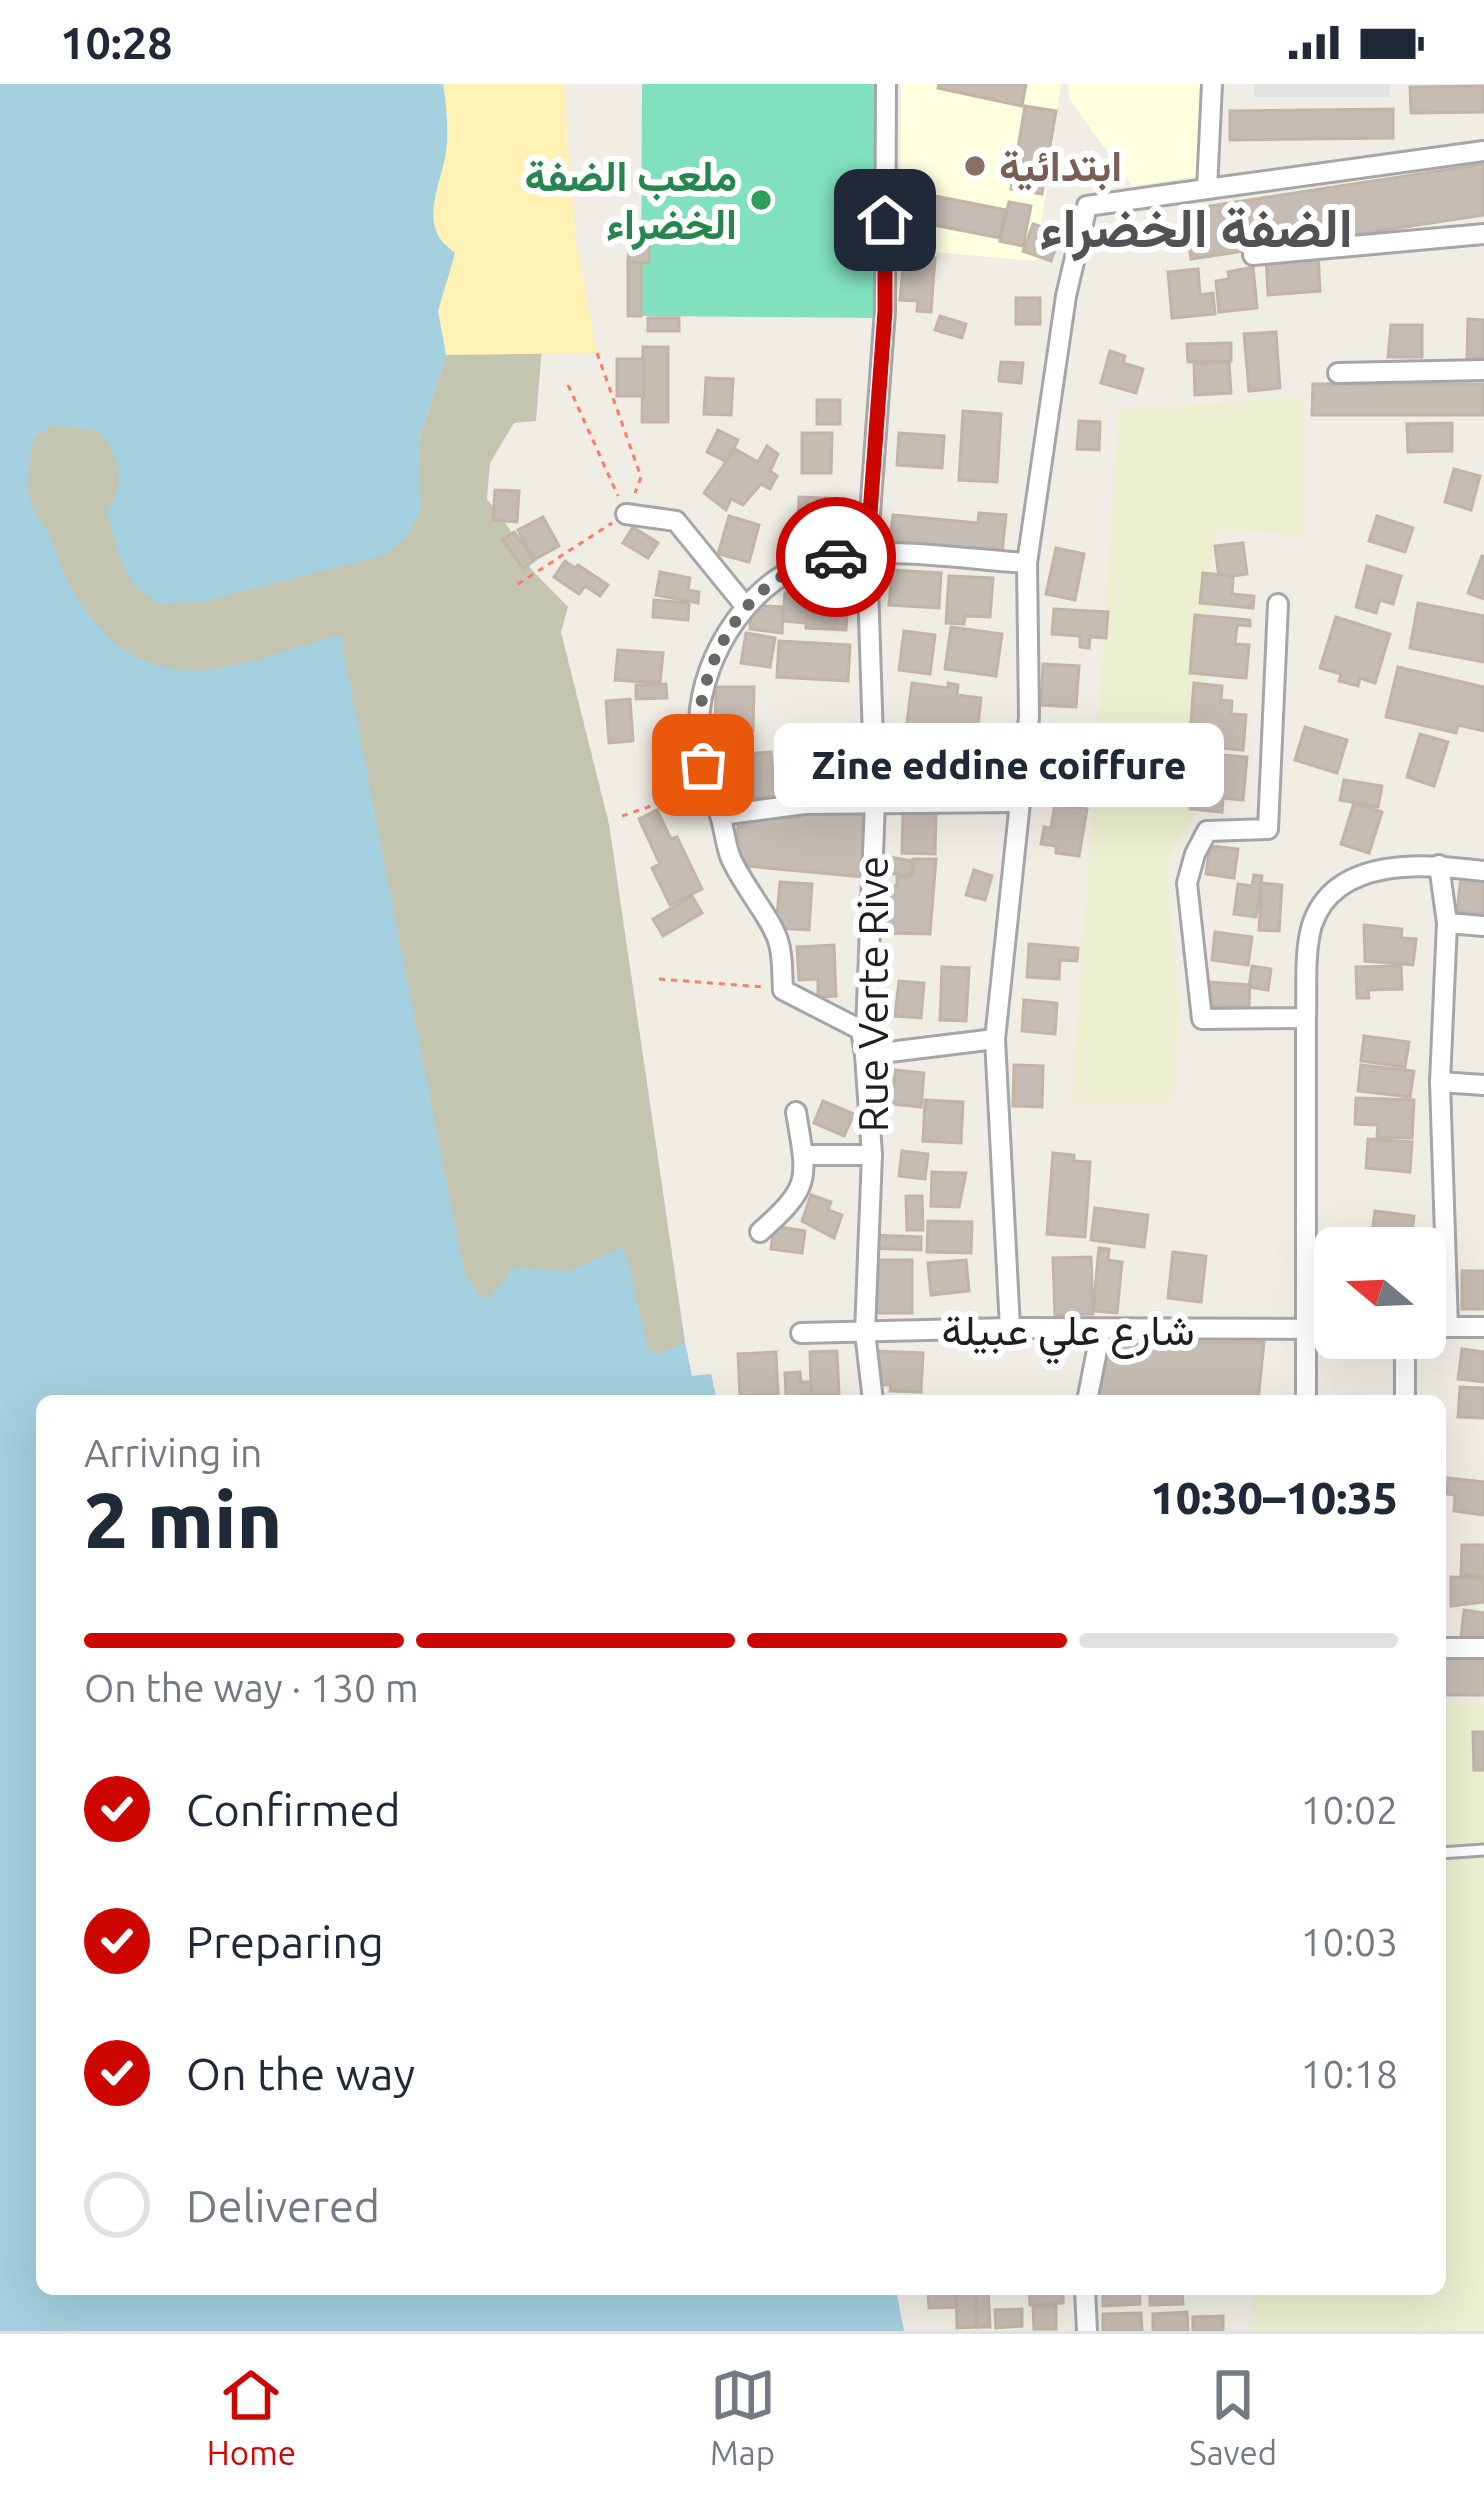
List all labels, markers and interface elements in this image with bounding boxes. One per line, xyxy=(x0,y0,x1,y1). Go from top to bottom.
text: 10:28 xyxy=(60,17,173,68)
place label: ابتدائية xyxy=(999,142,1122,191)
place label: ملعب الضفة الخضراء xyxy=(525,152,737,251)
marker: ابتدائية xyxy=(962,153,988,179)
pin xyxy=(834,169,936,271)
marker: ملعب الضفة الخضراء xyxy=(748,187,774,213)
icon: home xyxy=(852,187,918,253)
district label: الضفة الخضراء xyxy=(1039,197,1353,262)
courier xyxy=(776,497,896,617)
icon: car xyxy=(803,524,869,590)
pin xyxy=(652,714,754,816)
callout: Zine eddine coiffure xyxy=(775,723,1225,807)
icon: bag xyxy=(670,732,736,798)
text: Zine eddine coiffure xyxy=(811,743,1187,786)
street label: Rue Verte Rive xyxy=(849,856,896,1132)
north arrow xyxy=(1314,1227,1446,1359)
map controls xyxy=(1314,1227,1446,1359)
street label: شارع علي عبيلة xyxy=(941,1306,1195,1365)
text: Arriving in xyxy=(84,1431,262,1474)
text: 10:30–10:35 xyxy=(1150,1472,1398,1523)
text: 2 min xyxy=(84,1475,282,1563)
text: On the way · 130 m xyxy=(84,1666,419,1709)
icon: check xyxy=(84,1776,150,1842)
text: Confirmed xyxy=(186,1784,401,1835)
text: 10:02 xyxy=(1300,1788,1398,1831)
icon: check xyxy=(84,1908,150,1974)
text: Preparing xyxy=(186,1916,384,1967)
text: 10:03 xyxy=(1300,1920,1398,1963)
icon: check xyxy=(84,2040,150,2106)
text: On the way xyxy=(186,2048,415,2099)
text: 10:18 xyxy=(1300,2052,1398,2095)
text: Delivered xyxy=(186,2180,380,2231)
tab: Home xyxy=(207,2362,296,2471)
tab: Map xyxy=(710,2362,776,2471)
tab: Saved xyxy=(1189,2362,1277,2471)

